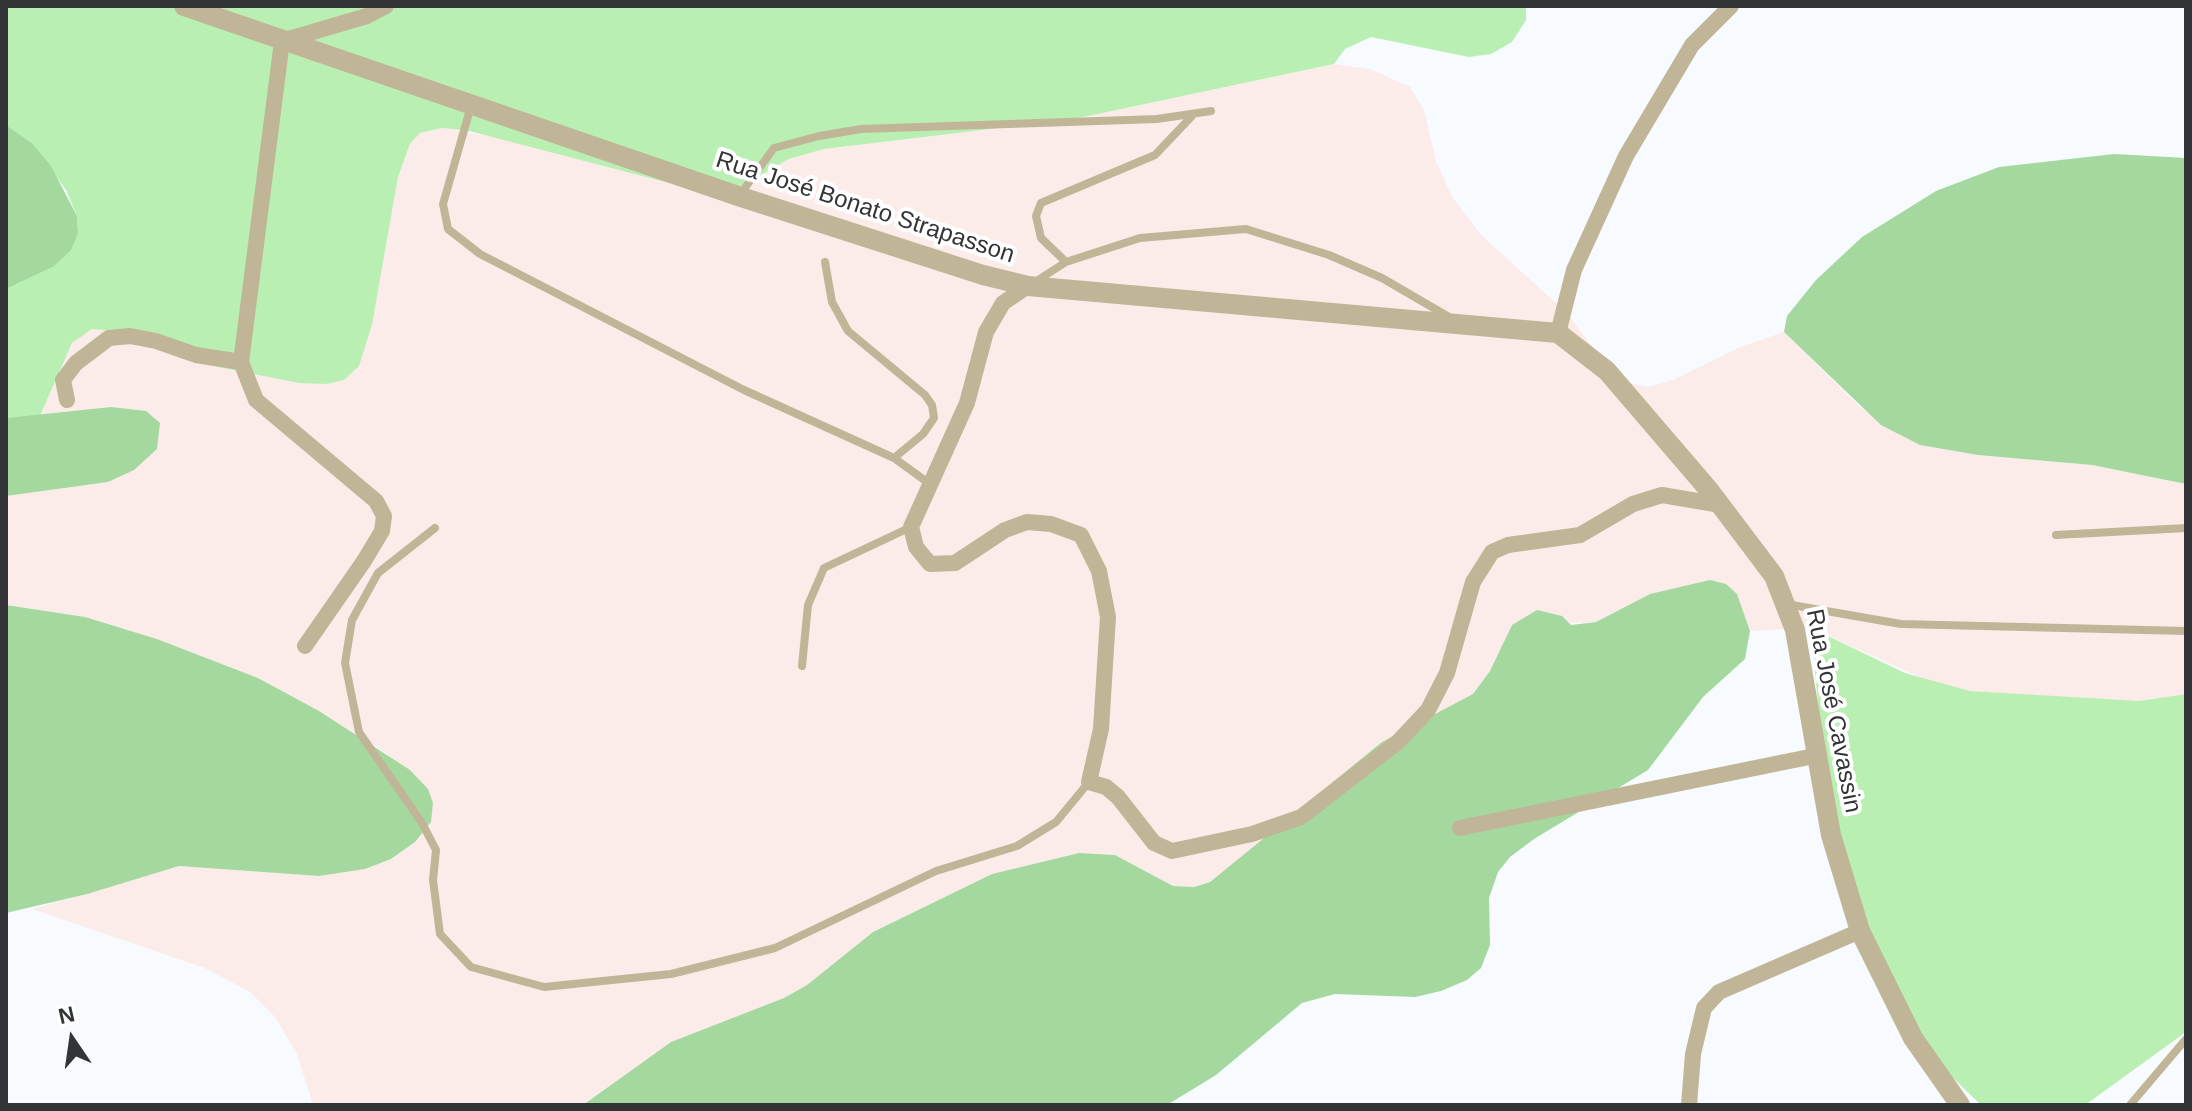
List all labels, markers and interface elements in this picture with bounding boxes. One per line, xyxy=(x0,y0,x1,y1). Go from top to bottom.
street label: Rua José Bonato Strapasson xyxy=(712,146,1018,270)
street label: Rua José Cavassin xyxy=(1799,607,1867,815)
north arrow xyxy=(32,999,112,1079)
text: N xyxy=(56,1001,77,1029)

